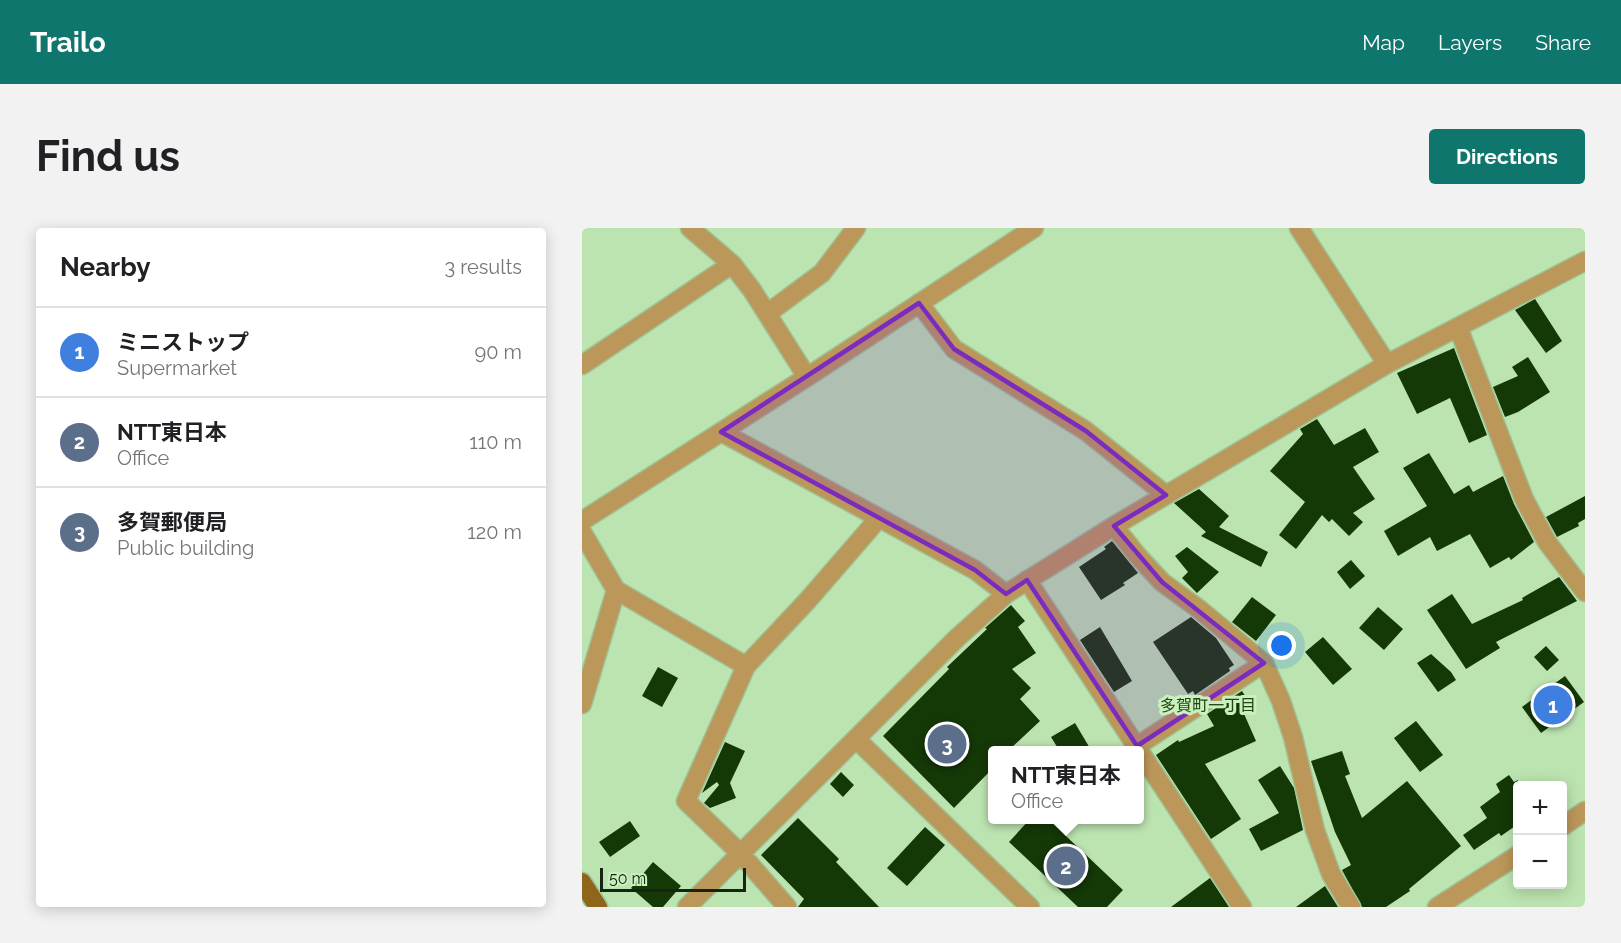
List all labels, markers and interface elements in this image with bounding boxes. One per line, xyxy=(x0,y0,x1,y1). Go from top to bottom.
text: Trailo xyxy=(30,26,106,59)
text: Map xyxy=(1362,30,1405,55)
text: Layers xyxy=(1438,30,1502,55)
text: Share xyxy=(1535,30,1591,55)
button: Directions xyxy=(1429,129,1585,184)
text: Find us xyxy=(36,132,180,181)
text: Nearby xyxy=(60,252,150,282)
text: 3 results xyxy=(444,255,522,279)
text: ミニストップ xyxy=(117,329,249,355)
text: 1 xyxy=(75,340,84,364)
text: 90 m xyxy=(475,340,522,364)
text: Supermarket xyxy=(117,356,237,380)
text: NTT東日本 xyxy=(117,419,227,445)
text: 2 xyxy=(74,430,85,454)
text: 110 m xyxy=(469,430,522,454)
text: Office xyxy=(117,446,169,470)
text: 多賀郵便局 xyxy=(117,509,227,535)
text: 3 xyxy=(74,520,85,544)
text: 120 m xyxy=(467,520,522,544)
text: Public building xyxy=(117,536,254,560)
your location xyxy=(1267,631,1296,660)
pin: 1 xyxy=(1534,682,1572,728)
district label: 多賀町一丁目 xyxy=(1160,696,1256,715)
pin: 3 xyxy=(928,722,967,766)
popup xyxy=(988,746,1144,824)
text: NTT東日本 xyxy=(1011,762,1121,788)
map controls xyxy=(1513,781,1567,889)
button: + xyxy=(1513,781,1567,835)
text: Office xyxy=(1011,789,1063,813)
button: − xyxy=(1513,835,1567,889)
pin: 2 xyxy=(1046,844,1086,888)
scale bar xyxy=(600,865,746,892)
text: 50 m xyxy=(609,869,646,888)

